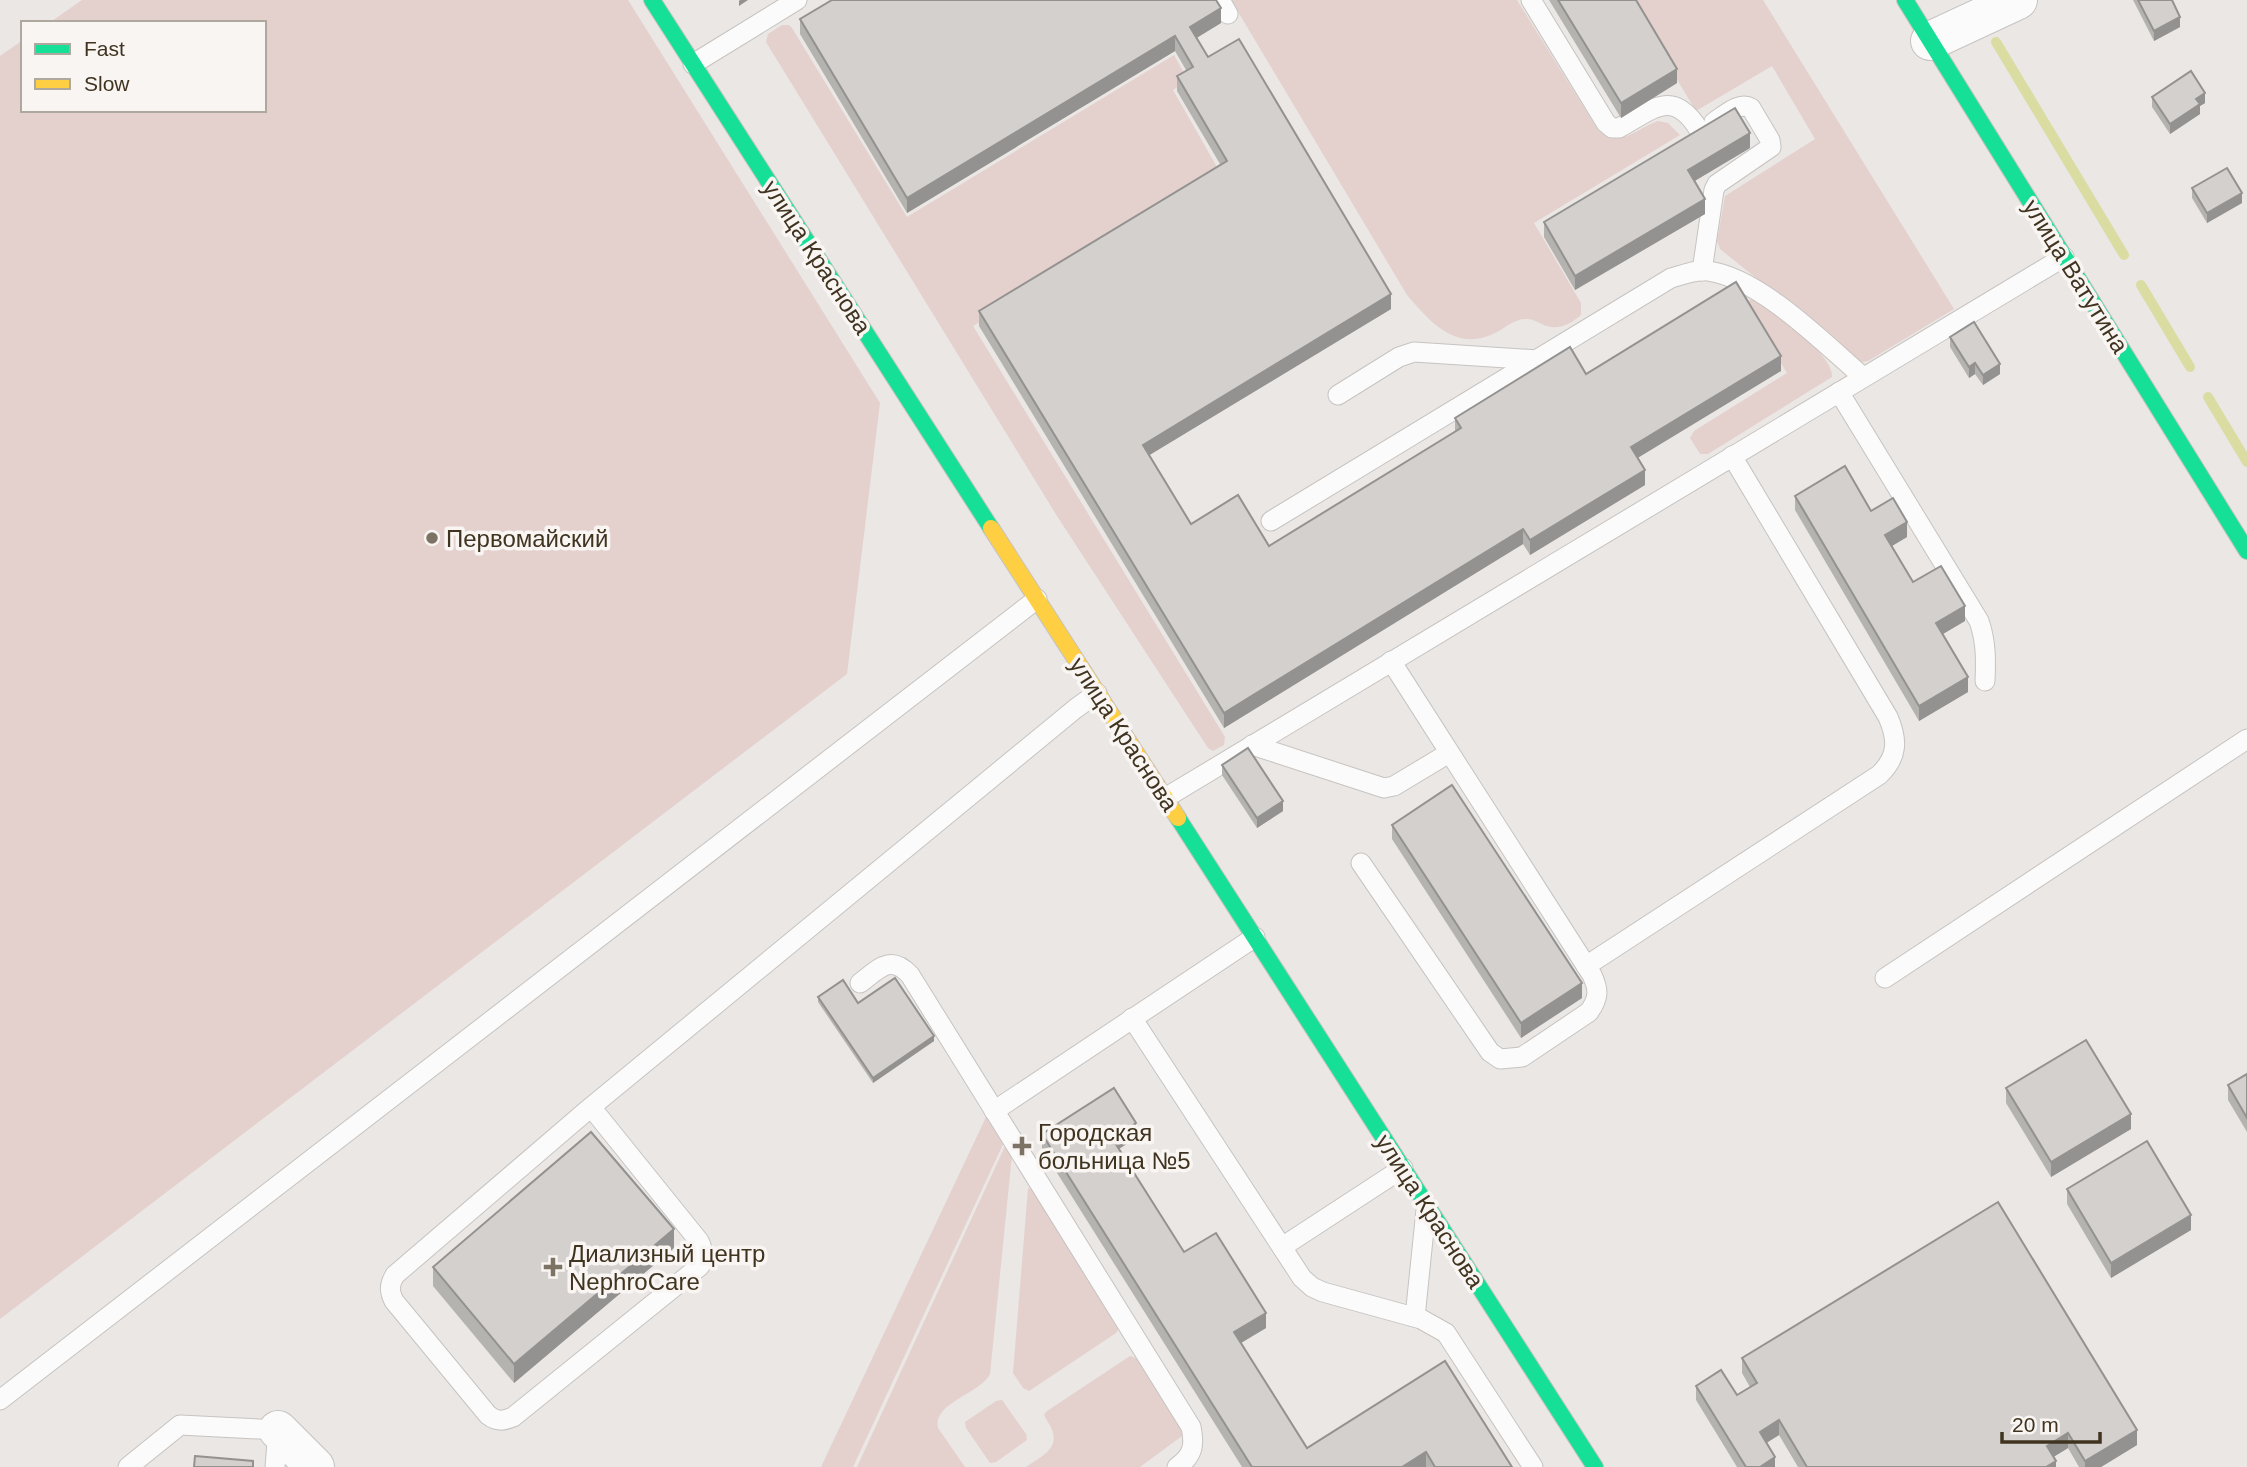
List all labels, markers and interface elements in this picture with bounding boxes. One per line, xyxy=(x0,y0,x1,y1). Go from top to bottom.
legend xyxy=(21,21,266,112)
text: Fast xyxy=(84,37,125,60)
text: Slow xyxy=(84,72,130,95)
street label: улица Краснова xyxy=(757,175,877,339)
street label: улица Ватутина xyxy=(2018,194,2134,358)
place label: Первомайский xyxy=(446,525,608,552)
marker: Первомайский xyxy=(424,530,440,546)
street label: улица Краснова xyxy=(1064,652,1184,816)
place label: Городская больница №5 xyxy=(1038,1119,1191,1174)
street label: улица Краснова xyxy=(1370,1129,1490,1293)
marker: Городская больница №5 xyxy=(1012,1136,1032,1156)
place label: Диализный центр NephroCare xyxy=(569,1240,765,1295)
marker: Диализный центр NephroCare xyxy=(543,1257,563,1277)
scale bar xyxy=(2002,1400,2100,1444)
text: 20 m xyxy=(2012,1413,2059,1436)

